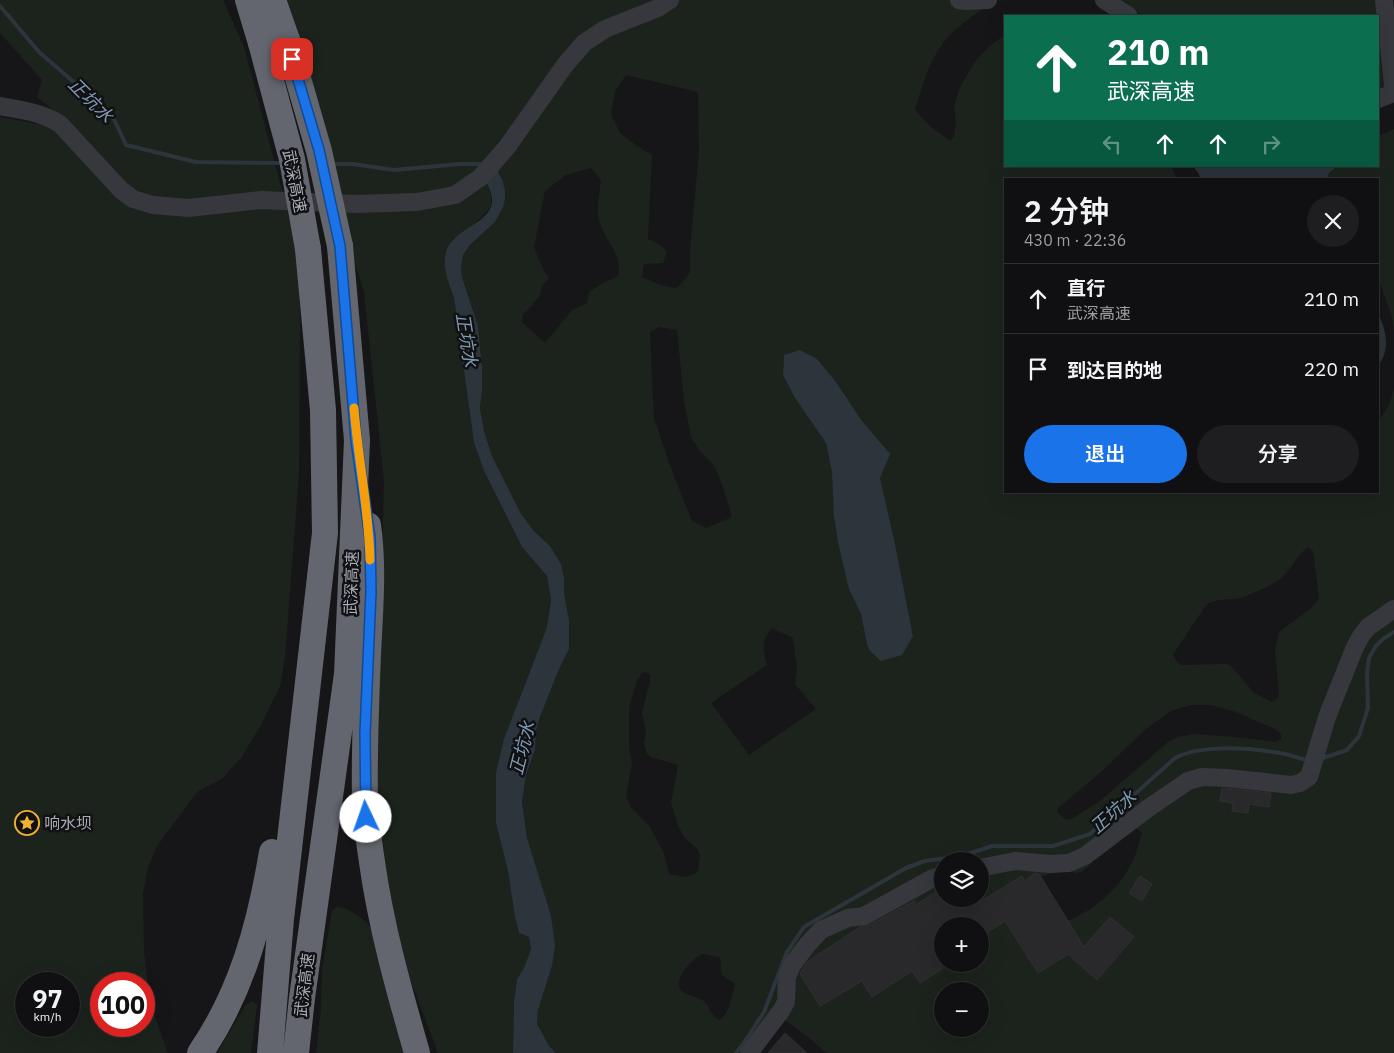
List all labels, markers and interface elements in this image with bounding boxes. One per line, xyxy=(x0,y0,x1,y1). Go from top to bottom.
text: 210 m xyxy=(1107,29,1210,75)
icon: ahead xyxy=(1024,35,1089,100)
pin xyxy=(271,38,313,80)
icon: arrive xyxy=(278,45,306,73)
water label: 正坑水 xyxy=(64,73,119,128)
text: 武深高速 xyxy=(1107,76,1195,105)
icon: left xyxy=(1098,130,1126,158)
icon: ahead xyxy=(1151,130,1179,158)
icon: ahead xyxy=(1204,130,1232,158)
icon: right xyxy=(1257,130,1285,158)
street label: 武深高速 xyxy=(279,148,311,214)
text: 2 分钟 xyxy=(1024,191,1109,230)
button: close xyxy=(1307,195,1359,247)
text: 430 m · 22:36 xyxy=(1024,230,1126,250)
text: 直行 xyxy=(1067,276,1105,300)
icon: ahead xyxy=(1024,285,1052,313)
text: 210 m xyxy=(1304,287,1359,311)
text: 武深高速 xyxy=(1067,303,1131,323)
water label: 正坑水 xyxy=(451,312,483,369)
icon: arrive xyxy=(1024,355,1052,383)
text: 220 m xyxy=(1304,357,1359,381)
text: 到达目的地 xyxy=(1067,358,1162,382)
button: 退出 xyxy=(1024,425,1187,483)
button: 分享 xyxy=(1197,425,1359,483)
street label: 武深高速 xyxy=(340,551,362,615)
water label: 正坑水 xyxy=(504,718,540,777)
water label: 正坑水 xyxy=(1085,785,1142,838)
position arrow xyxy=(339,790,391,842)
place icon: 响水坝 xyxy=(14,810,40,836)
place label: 响水坝 xyxy=(44,813,92,833)
map controls xyxy=(934,852,989,1037)
button: layers xyxy=(934,852,989,907)
button: + xyxy=(934,917,989,972)
street label: 武深高速 xyxy=(290,952,318,1018)
speed limit sign: 100 xyxy=(90,972,155,1037)
text: 97 xyxy=(32,982,63,1015)
button: − xyxy=(934,982,989,1037)
text: km/h xyxy=(33,1009,62,1024)

